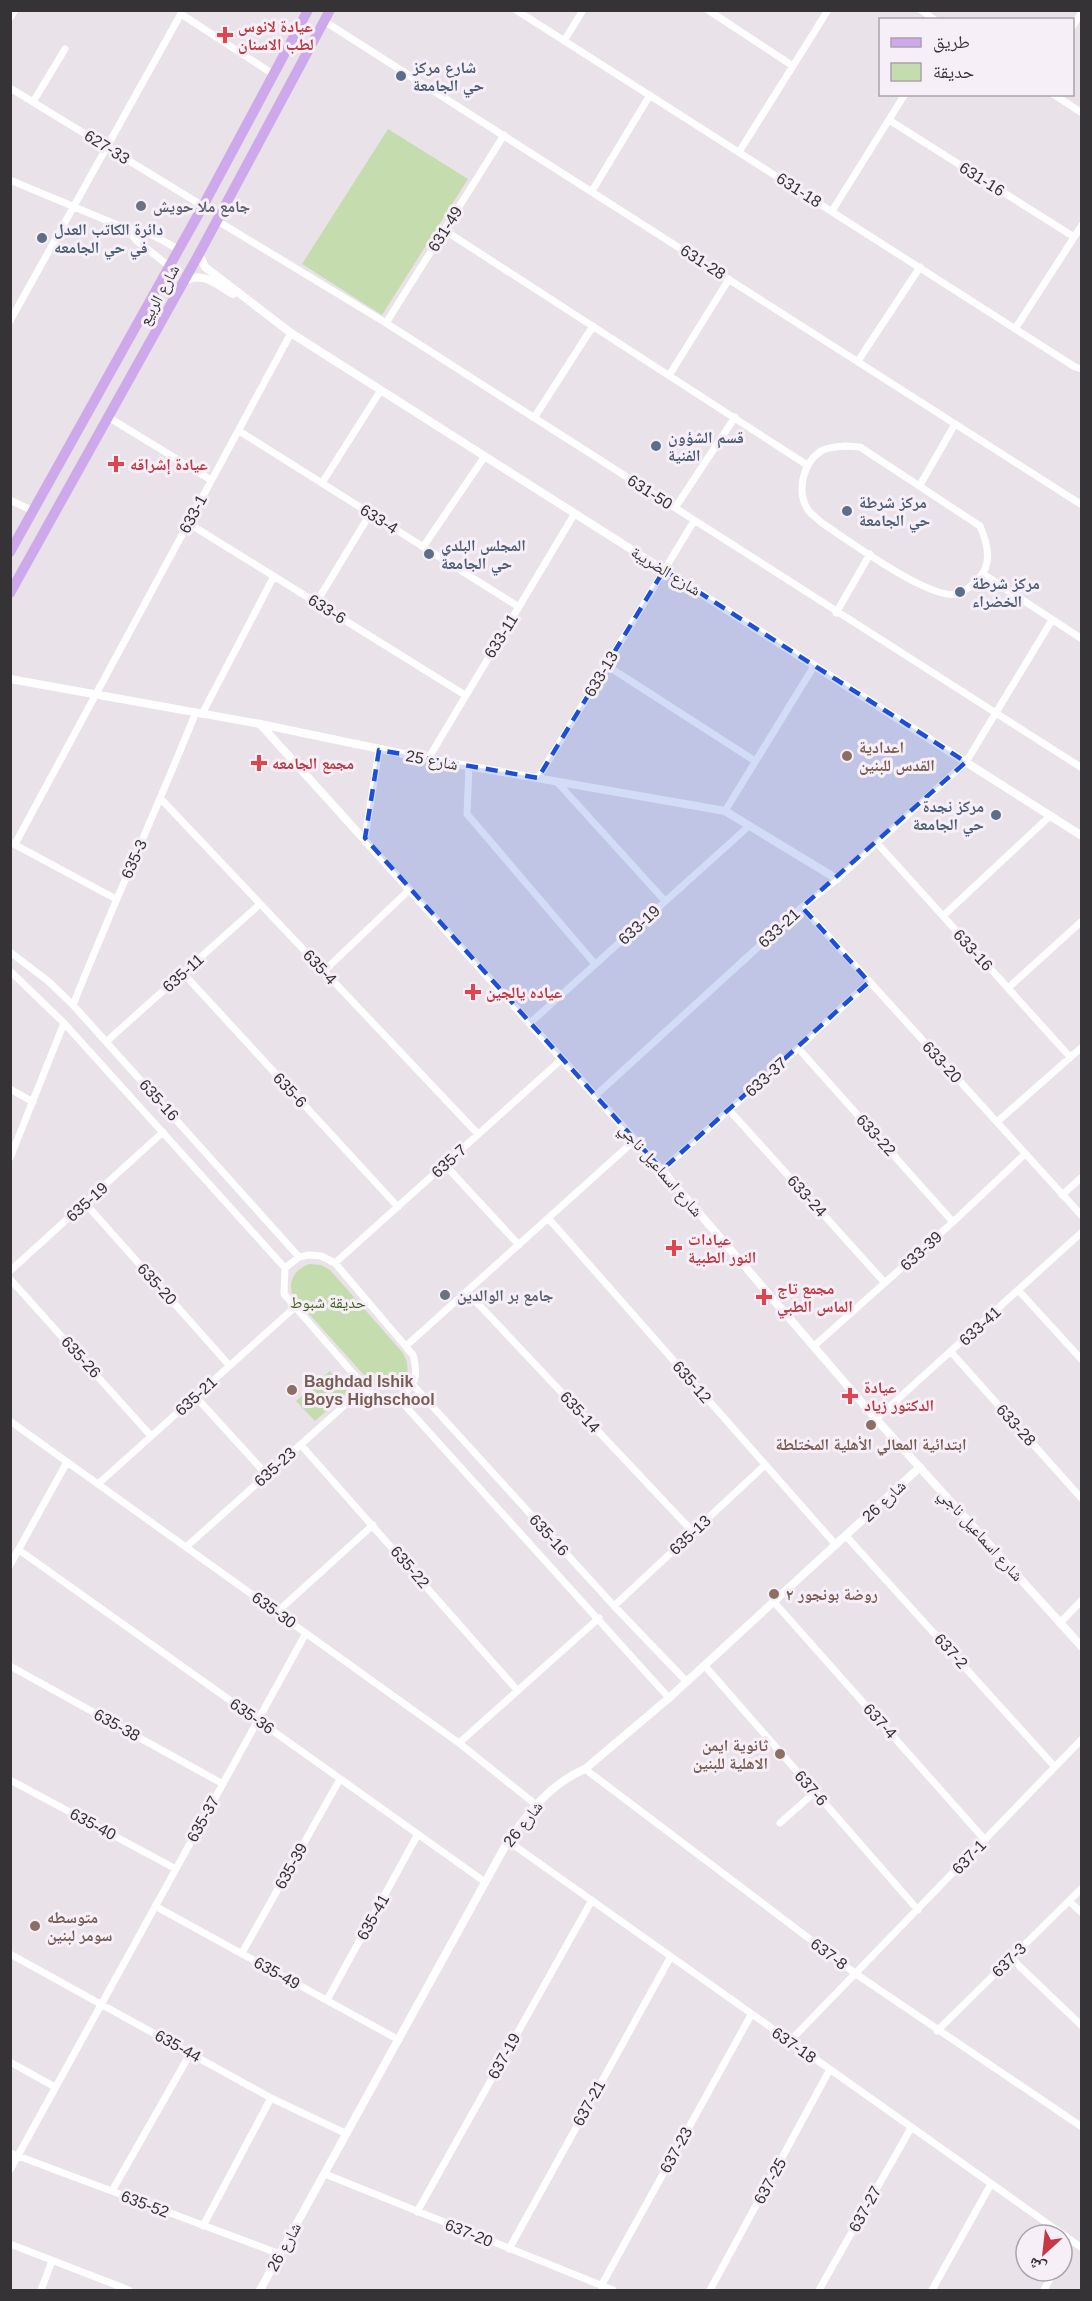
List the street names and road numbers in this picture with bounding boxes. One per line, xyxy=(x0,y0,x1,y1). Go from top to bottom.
street label: 627-33 xyxy=(81,127,133,167)
street label: 631-16 xyxy=(956,159,1008,199)
street label: 631-18 xyxy=(773,169,825,211)
street label: 631-49 xyxy=(425,203,465,255)
street label: 631-28 xyxy=(677,241,729,283)
street label: شارع الربيع xyxy=(135,262,184,329)
street label: 631-50 xyxy=(624,471,676,513)
street label: 633-1 xyxy=(176,492,210,536)
street label: 633-4 xyxy=(357,501,401,537)
street label: شارع الضريبة xyxy=(627,543,704,601)
street label: 633-6 xyxy=(305,591,349,627)
street label: 633-11 xyxy=(481,611,521,661)
street label: 633-13 xyxy=(581,648,621,700)
street label: شارع 25 xyxy=(404,747,459,775)
street label: 635-3 xyxy=(118,837,150,881)
street label: 633-19 xyxy=(615,902,663,948)
street label: 633-21 xyxy=(755,905,803,951)
street label: 633-16 xyxy=(950,926,996,974)
street label: 635-4 xyxy=(300,946,340,988)
street label: 635-11 xyxy=(159,950,207,996)
street label: 633-20 xyxy=(919,1038,965,1086)
street label: 633-37 xyxy=(742,1054,790,1100)
street label: 635-6 xyxy=(270,1069,310,1111)
street label: 635-16 xyxy=(136,1076,182,1124)
street label: 633-22 xyxy=(853,1111,899,1159)
street label: شارع اسماعيل ناجي xyxy=(613,1120,706,1222)
street label: 635-7 xyxy=(428,1141,470,1181)
street label: 633-24 xyxy=(784,1172,830,1220)
street label: 635-19 xyxy=(63,1179,111,1225)
street label: 633-39 xyxy=(897,1228,945,1274)
street label: 635-20 xyxy=(134,1260,180,1308)
street label: 633-41 xyxy=(956,1303,1004,1349)
street label: 635-26 xyxy=(58,1333,104,1381)
street label: 635-12 xyxy=(669,1358,715,1406)
street label: 635-21 xyxy=(172,1373,220,1419)
street label: 635-14 xyxy=(557,1388,603,1436)
street label: 633-28 xyxy=(993,1401,1039,1449)
street label: 635-23 xyxy=(251,1444,299,1490)
street label: شارع 26 xyxy=(859,1477,910,1527)
street label: شارع اسماعيل ناجي xyxy=(932,1486,1027,1587)
street label: 635-16 xyxy=(526,1511,572,1559)
street label: 635-13 xyxy=(666,1512,714,1558)
street label: 635-22 xyxy=(387,1543,433,1591)
street label: 635-30 xyxy=(249,1588,299,1632)
street label: 637-2 xyxy=(931,1630,971,1672)
street label: 635-36 xyxy=(227,1695,277,1737)
street label: 637-4 xyxy=(860,1700,900,1742)
street label: 635-38 xyxy=(91,1705,143,1745)
street label: 637-6 xyxy=(791,1767,831,1809)
street label: 635-37 xyxy=(183,1793,223,1845)
street label: شارع 26 xyxy=(500,1798,547,1851)
street label: 635-40 xyxy=(67,1805,119,1843)
street label: 637-1 xyxy=(949,1836,989,1878)
street label: 635-39 xyxy=(271,1840,311,1892)
street label: 635-41 xyxy=(353,1891,393,1943)
street label: 637-8 xyxy=(808,1935,851,1973)
street label: 637-3 xyxy=(989,1939,1030,1980)
street label: 635-49 xyxy=(251,1953,303,1993)
street label: 637-18 xyxy=(769,2024,819,2066)
street label: 635-44 xyxy=(152,2026,204,2066)
street label: 637-19 xyxy=(484,2030,524,2082)
street label: 637-21 xyxy=(569,2077,609,2129)
street label: 637-23 xyxy=(656,2124,696,2176)
street label: 637-25 xyxy=(750,2155,790,2207)
street label: 637-27 xyxy=(845,2183,885,2235)
street label: 635-52 xyxy=(119,2187,171,2221)
street label: 637-20 xyxy=(443,2216,495,2250)
street label: شارع 26 xyxy=(264,2220,306,2275)

